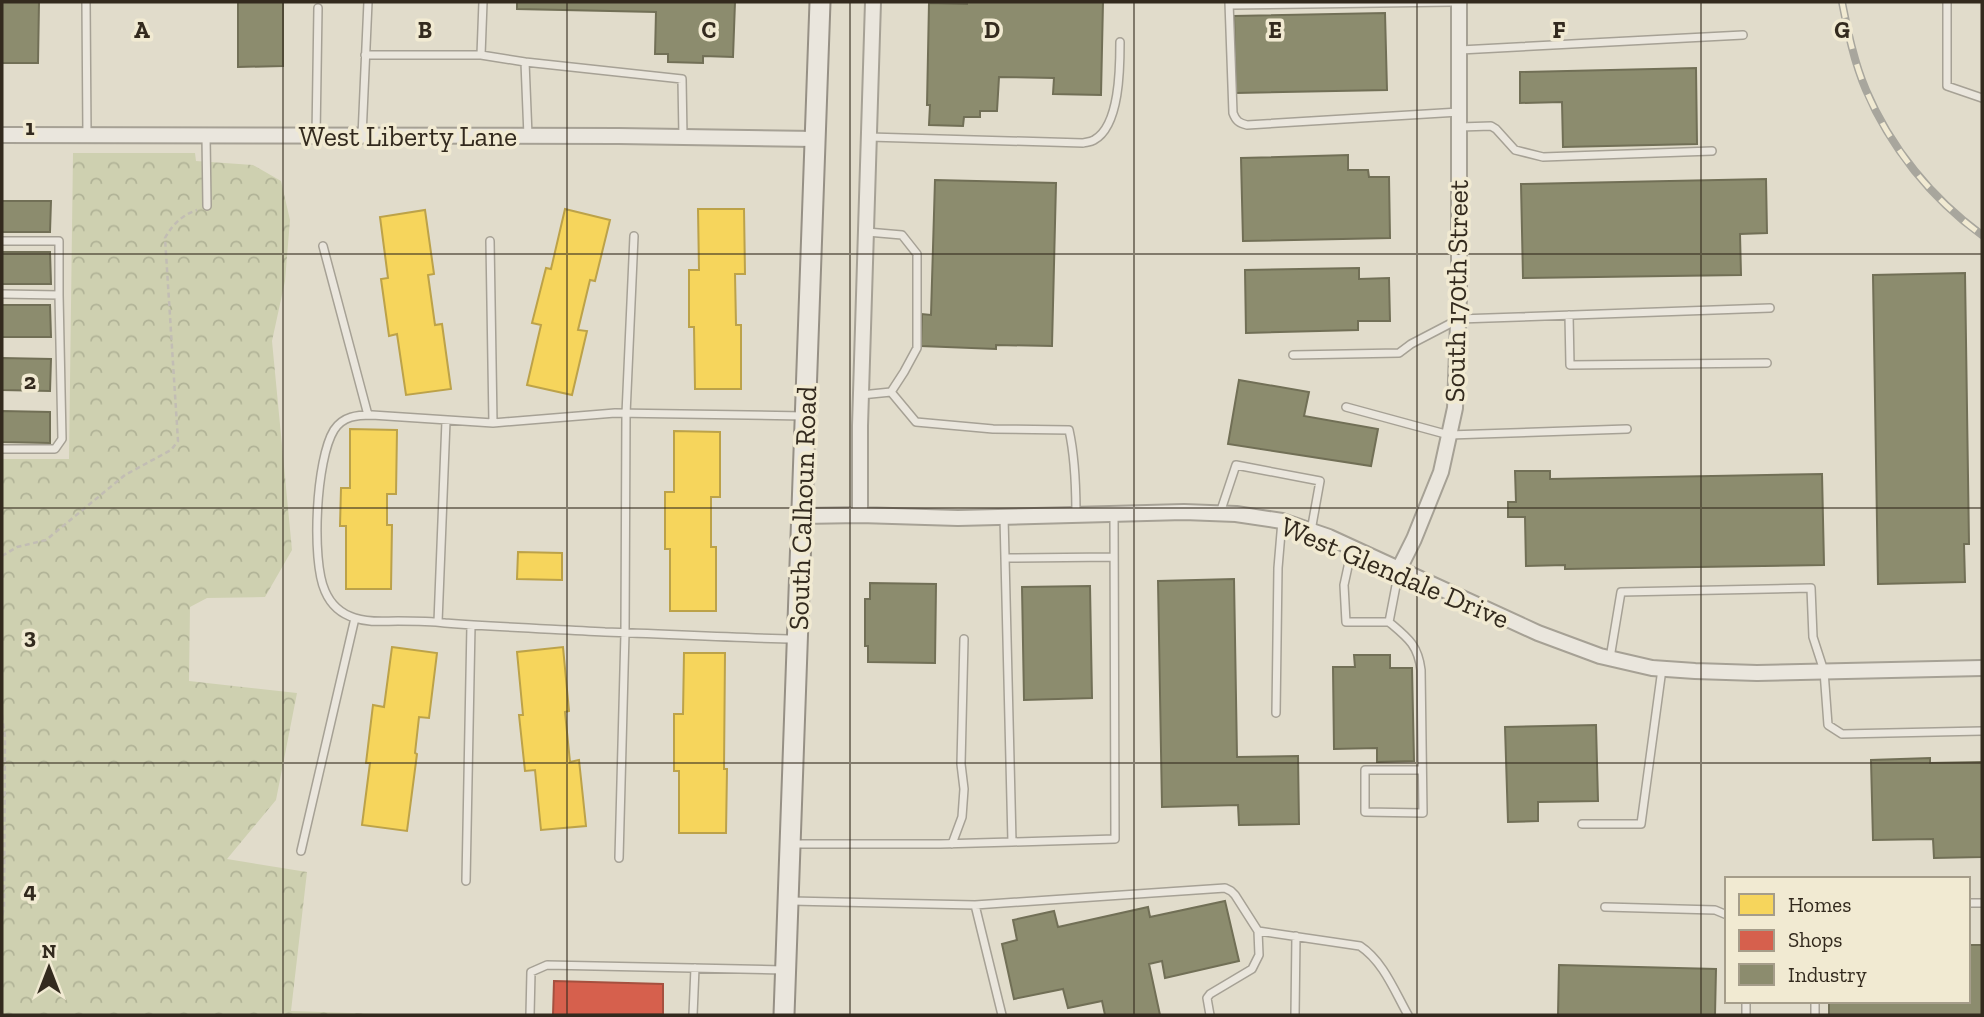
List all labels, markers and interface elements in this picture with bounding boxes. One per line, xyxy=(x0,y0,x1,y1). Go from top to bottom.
text: A xyxy=(134,16,150,44)
text: B xyxy=(418,16,432,44)
text: C xyxy=(702,16,716,44)
text: D xyxy=(984,16,1000,44)
text: E xyxy=(1268,16,1282,44)
text: F xyxy=(1552,16,1566,44)
text: G xyxy=(1834,16,1850,44)
text: 1 xyxy=(25,113,35,141)
street label: West Liberty Lane xyxy=(299,120,517,153)
street label: South 170th Street xyxy=(1438,179,1475,403)
text: 2 xyxy=(24,367,36,395)
street label: South Calhoun Road xyxy=(782,385,823,631)
street label: West Glendale Drive xyxy=(1276,509,1514,635)
text: 3 xyxy=(24,622,36,650)
text: 4 xyxy=(23,876,37,904)
legend xyxy=(1725,877,1970,1003)
text: Homes xyxy=(1788,892,1851,917)
text: Shops xyxy=(1788,927,1842,952)
north arrow xyxy=(14,933,84,1003)
text: N xyxy=(42,940,56,963)
text: Industry xyxy=(1788,962,1867,987)

